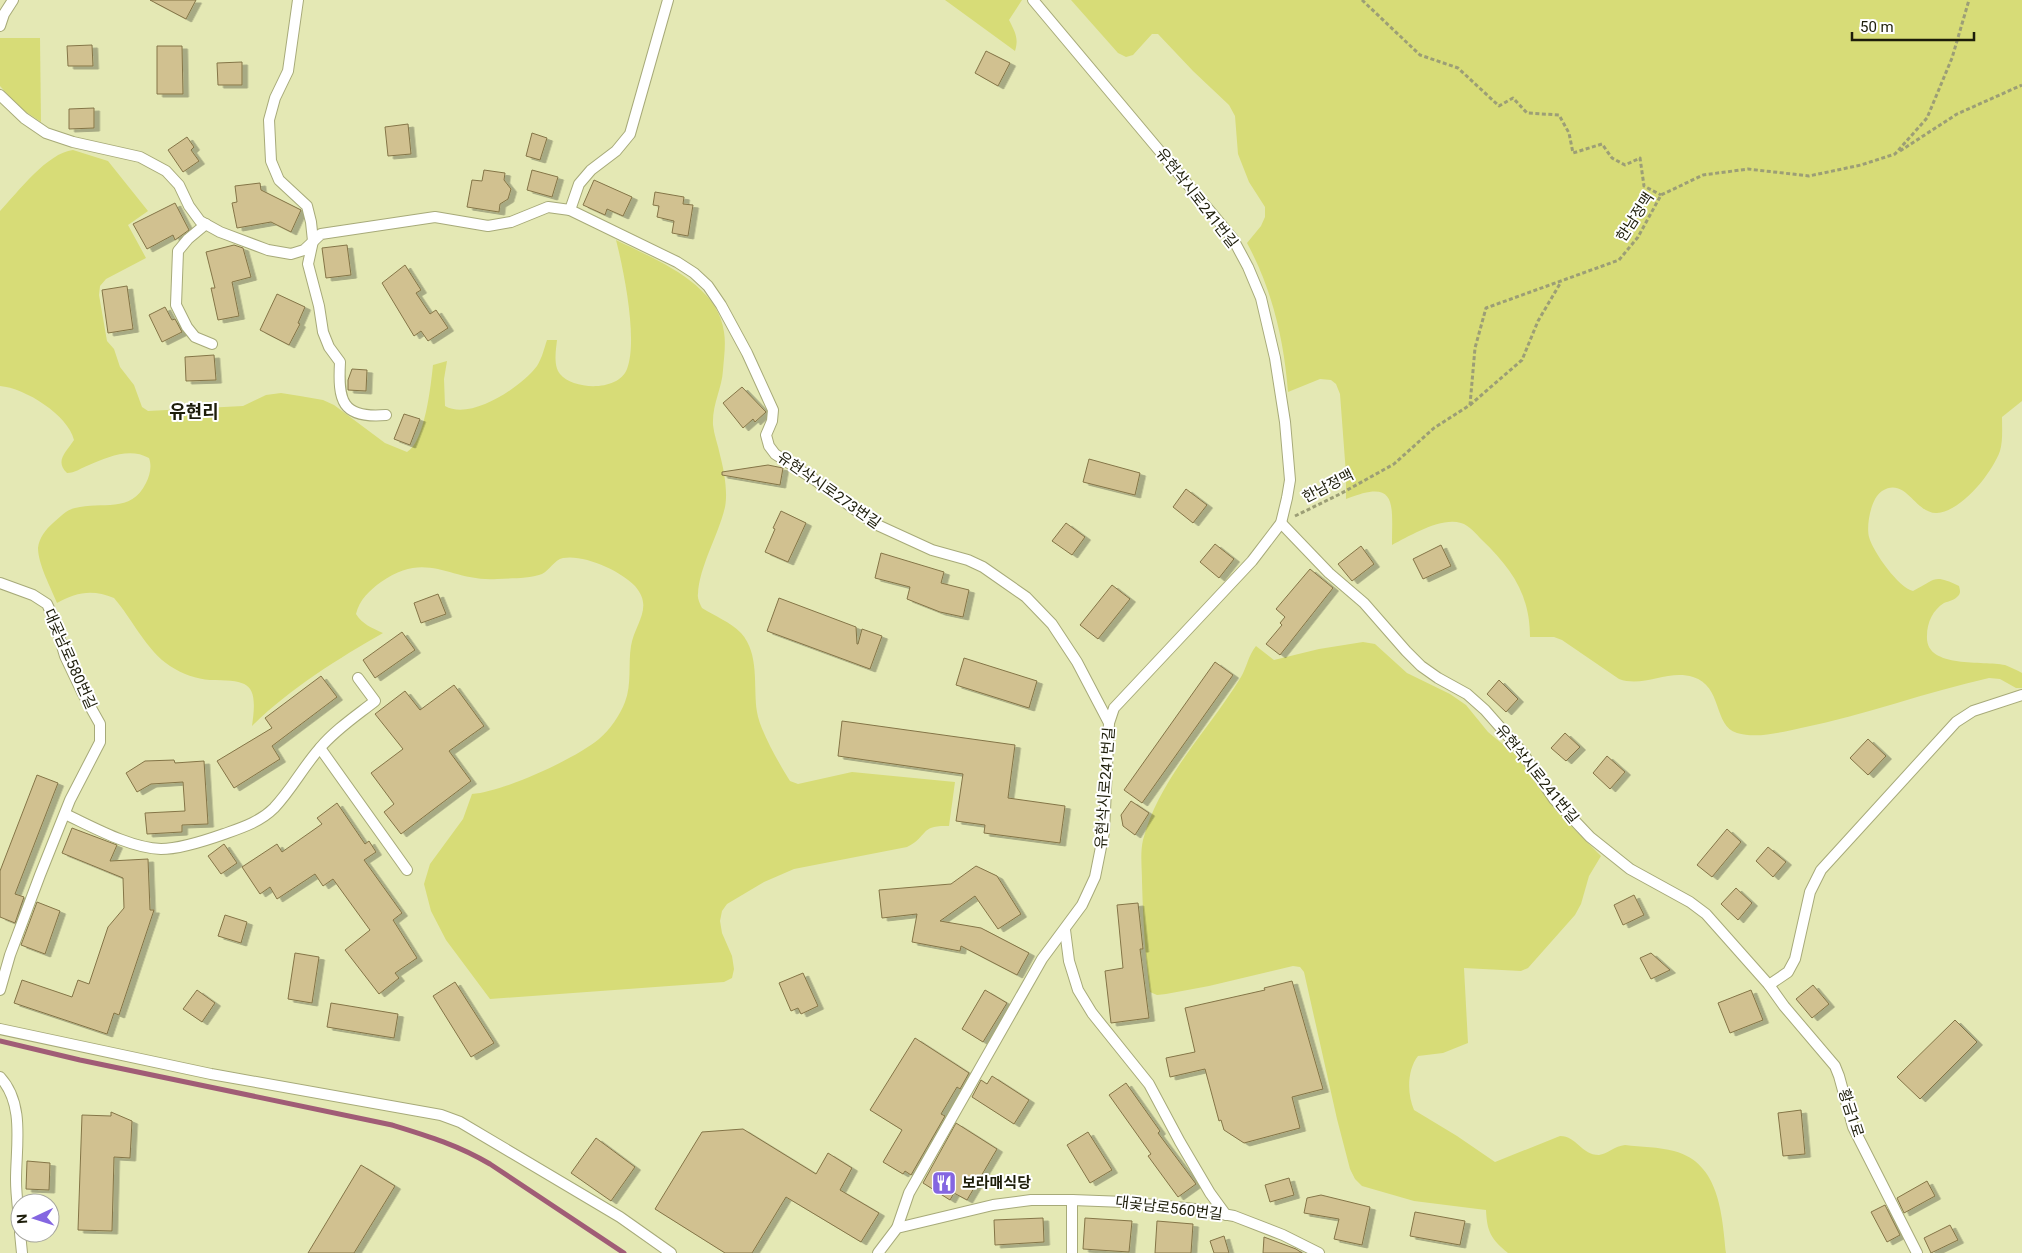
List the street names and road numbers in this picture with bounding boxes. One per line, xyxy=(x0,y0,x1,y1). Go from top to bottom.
street label: 유현삭시로241번길 xyxy=(1152,144,1242,252)
street label: 한남정맥 xyxy=(1612,189,1658,245)
street label: 유현삭시로273번길 xyxy=(774,448,884,532)
street label: 한남정맥 xyxy=(1299,465,1357,507)
street label: 대곶남로580번길 xyxy=(40,606,100,712)
street label: 유현삭시로241번길 xyxy=(1492,721,1582,827)
street label: 유현삭시로241번길 xyxy=(1092,727,1118,849)
street label: 황금1로 xyxy=(1835,1087,1867,1139)
street label: 대곶남로560번길 xyxy=(1114,1192,1224,1224)

